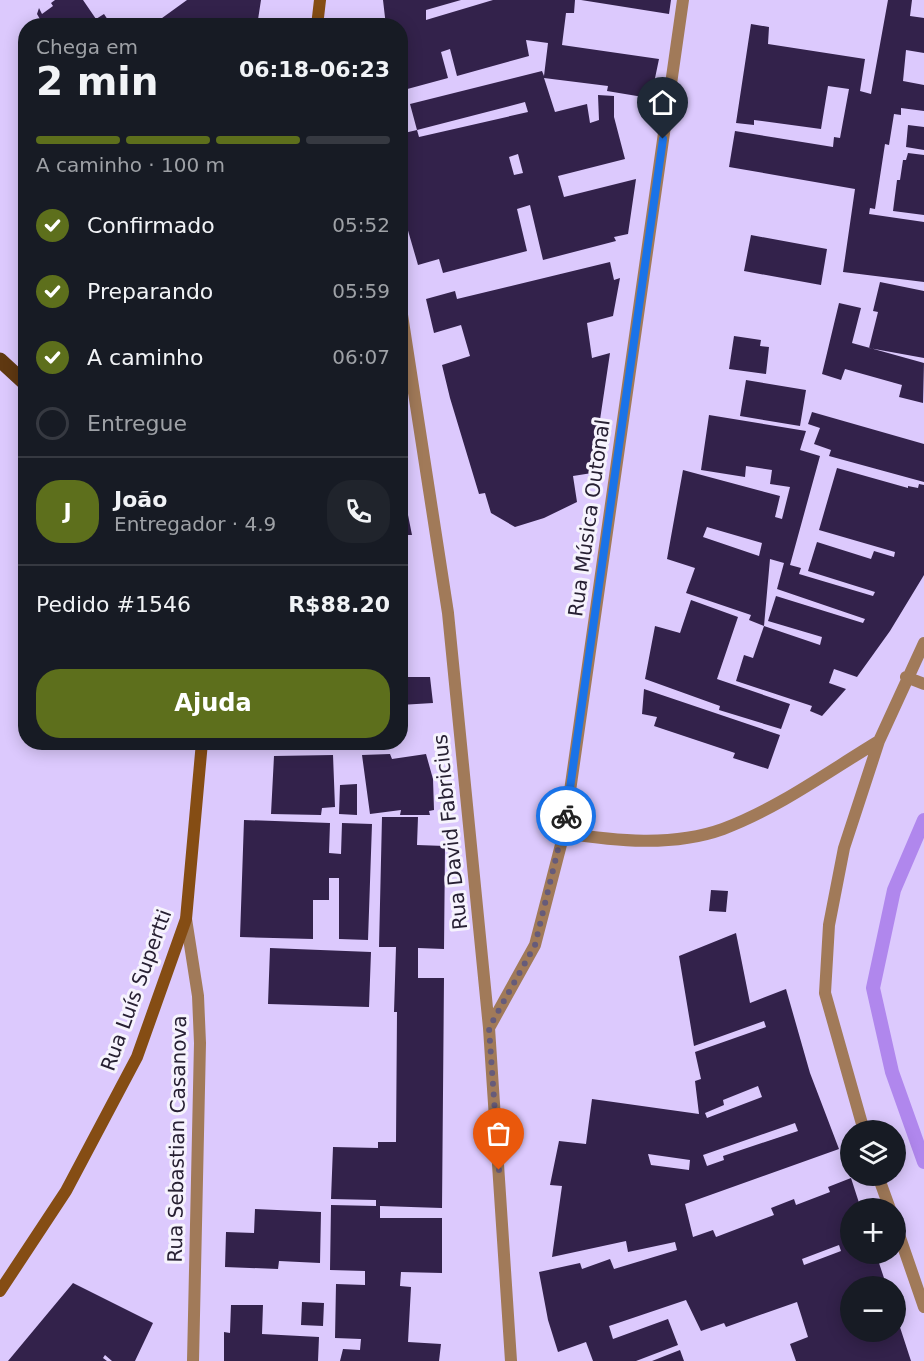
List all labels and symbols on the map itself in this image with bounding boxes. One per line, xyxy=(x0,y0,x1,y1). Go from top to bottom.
pin xyxy=(637,77,688,139)
street label: Rua Música Outonal xyxy=(563,418,615,618)
street label: Rua David Fabricius xyxy=(428,733,472,931)
courier xyxy=(536,786,596,846)
street label: Rua Luís Supertti xyxy=(96,906,176,1074)
street label: Rua Sebastian Casanova xyxy=(163,1015,191,1263)
pin xyxy=(473,1108,524,1170)

